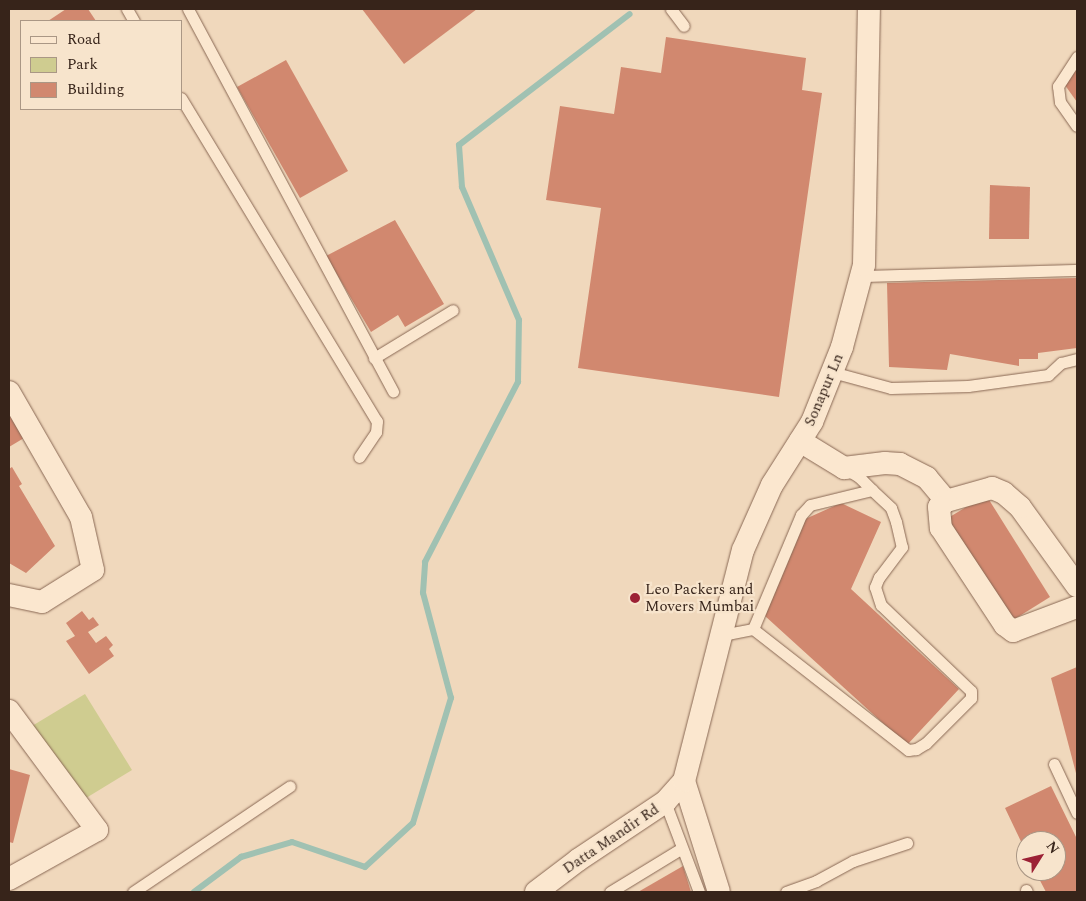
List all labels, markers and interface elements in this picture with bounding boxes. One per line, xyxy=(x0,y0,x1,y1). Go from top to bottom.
legend xyxy=(20,20,182,110)
text: Road xyxy=(67,28,101,51)
text: Park xyxy=(67,53,98,76)
text: Building xyxy=(67,78,124,101)
street label: Sonapur Ln xyxy=(801,351,847,429)
place label: Leo Packers and Movers Mumbai xyxy=(645,580,754,615)
marker: Leo Packers and Movers Mumbai xyxy=(629,592,641,604)
street label: Datta Mandir Rd xyxy=(559,800,663,878)
north arrow xyxy=(1016,831,1066,881)
text: N xyxy=(1041,837,1065,858)

